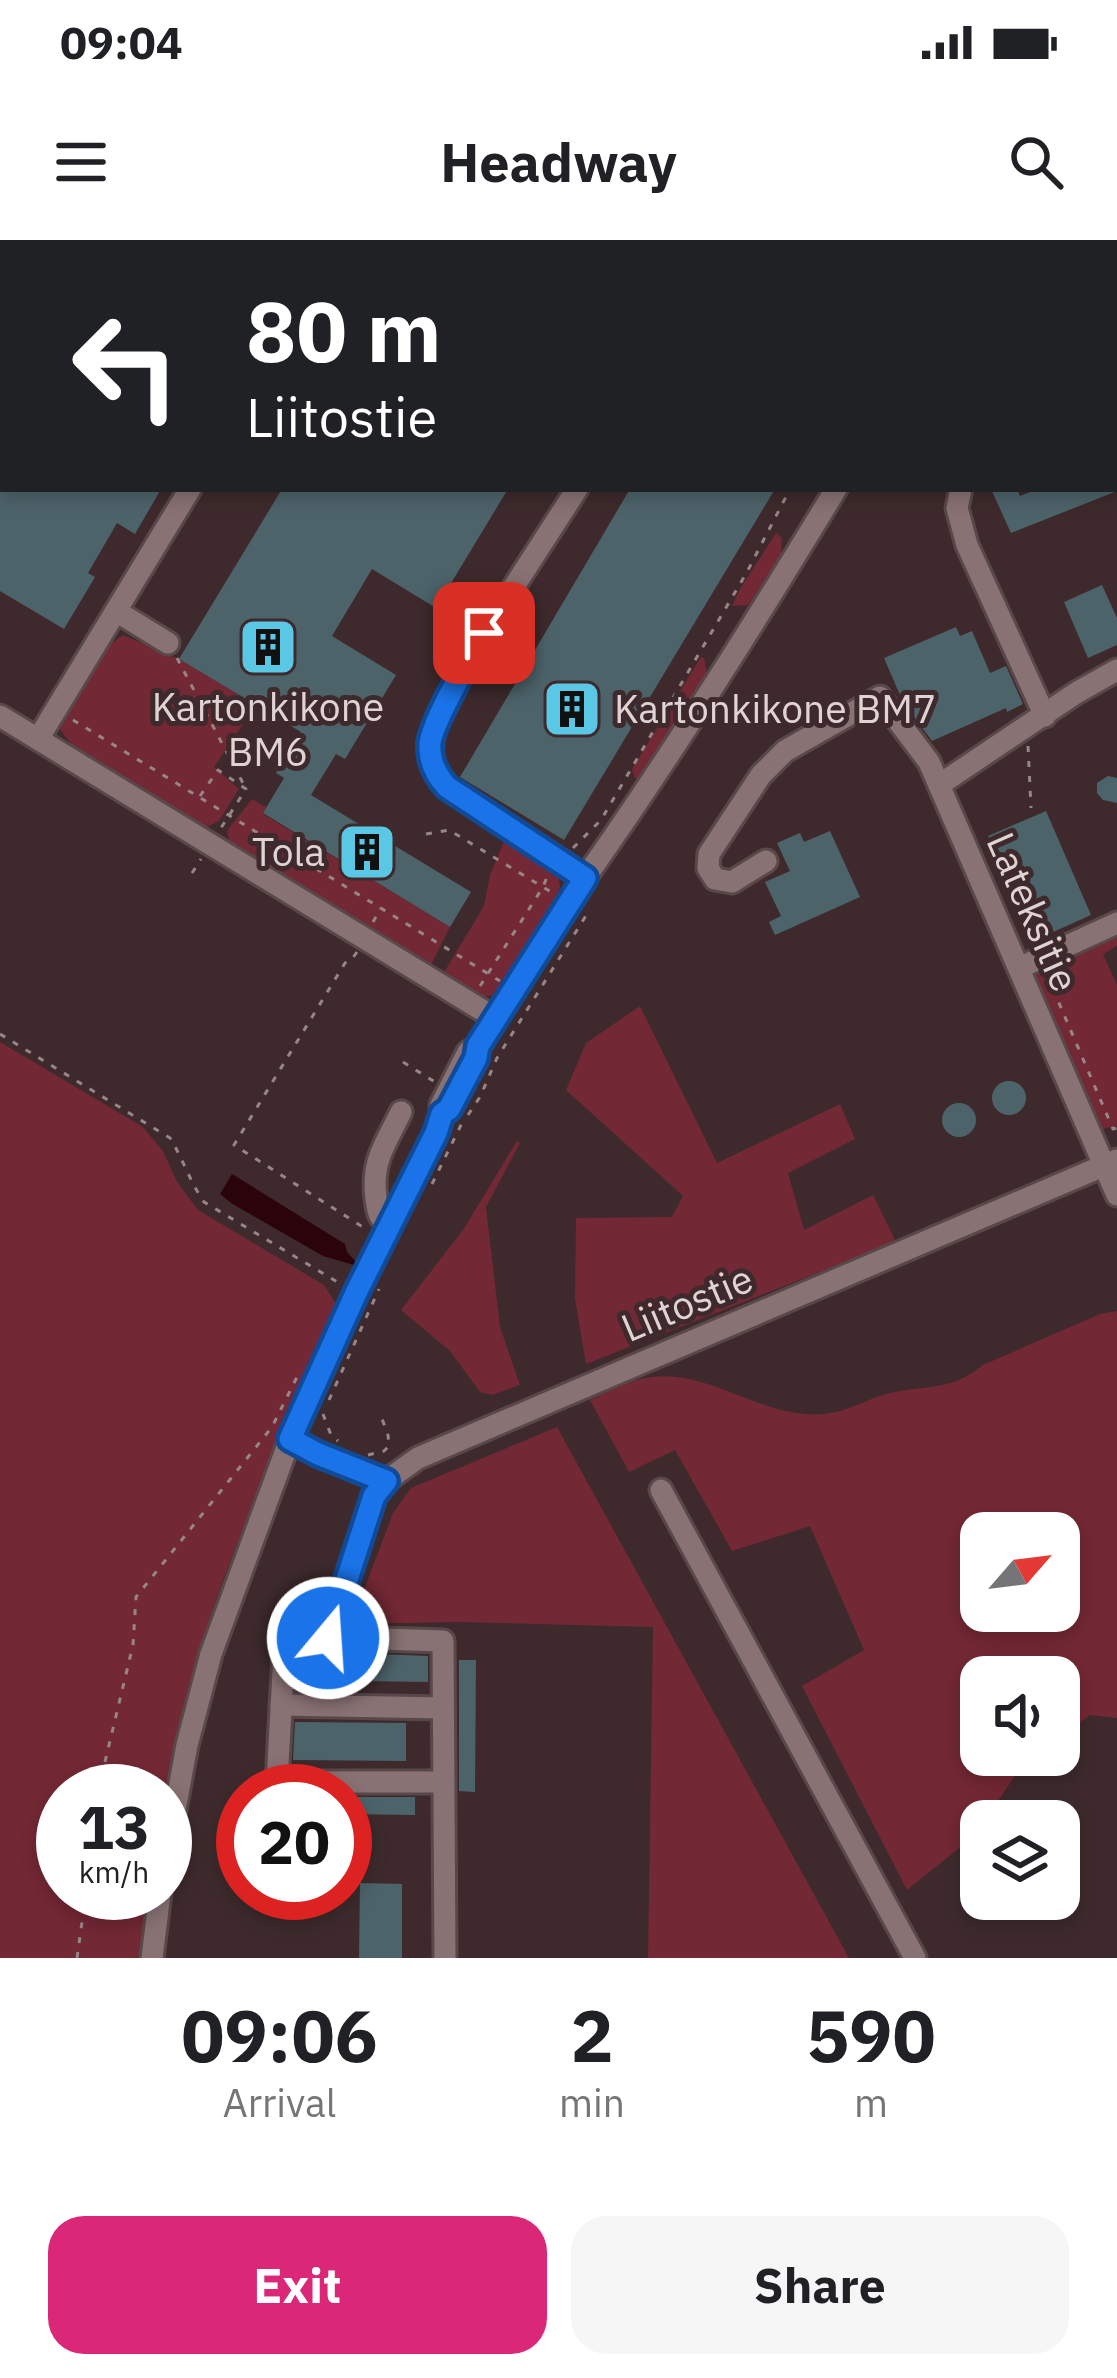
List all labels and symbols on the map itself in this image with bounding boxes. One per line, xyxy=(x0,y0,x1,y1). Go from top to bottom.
pin xyxy=(433,582,535,684)
building icon: Kartonkikone BM6 xyxy=(237,616,299,678)
building icon: Kartonkikone BM7 xyxy=(541,678,603,740)
place label: Kartonkikone BM6 xyxy=(152,681,384,777)
place label: Kartonkikone BM7 xyxy=(614,683,936,734)
building icon: Tola xyxy=(336,821,398,883)
street label: Lateksitie xyxy=(976,824,1091,999)
place label: Tola xyxy=(252,826,325,877)
street label: Liitostie xyxy=(613,1252,760,1353)
north arrow xyxy=(960,1512,1080,1632)
position arrow xyxy=(265,1575,391,1701)
speed limit sign: 20 xyxy=(216,1764,372,1920)

